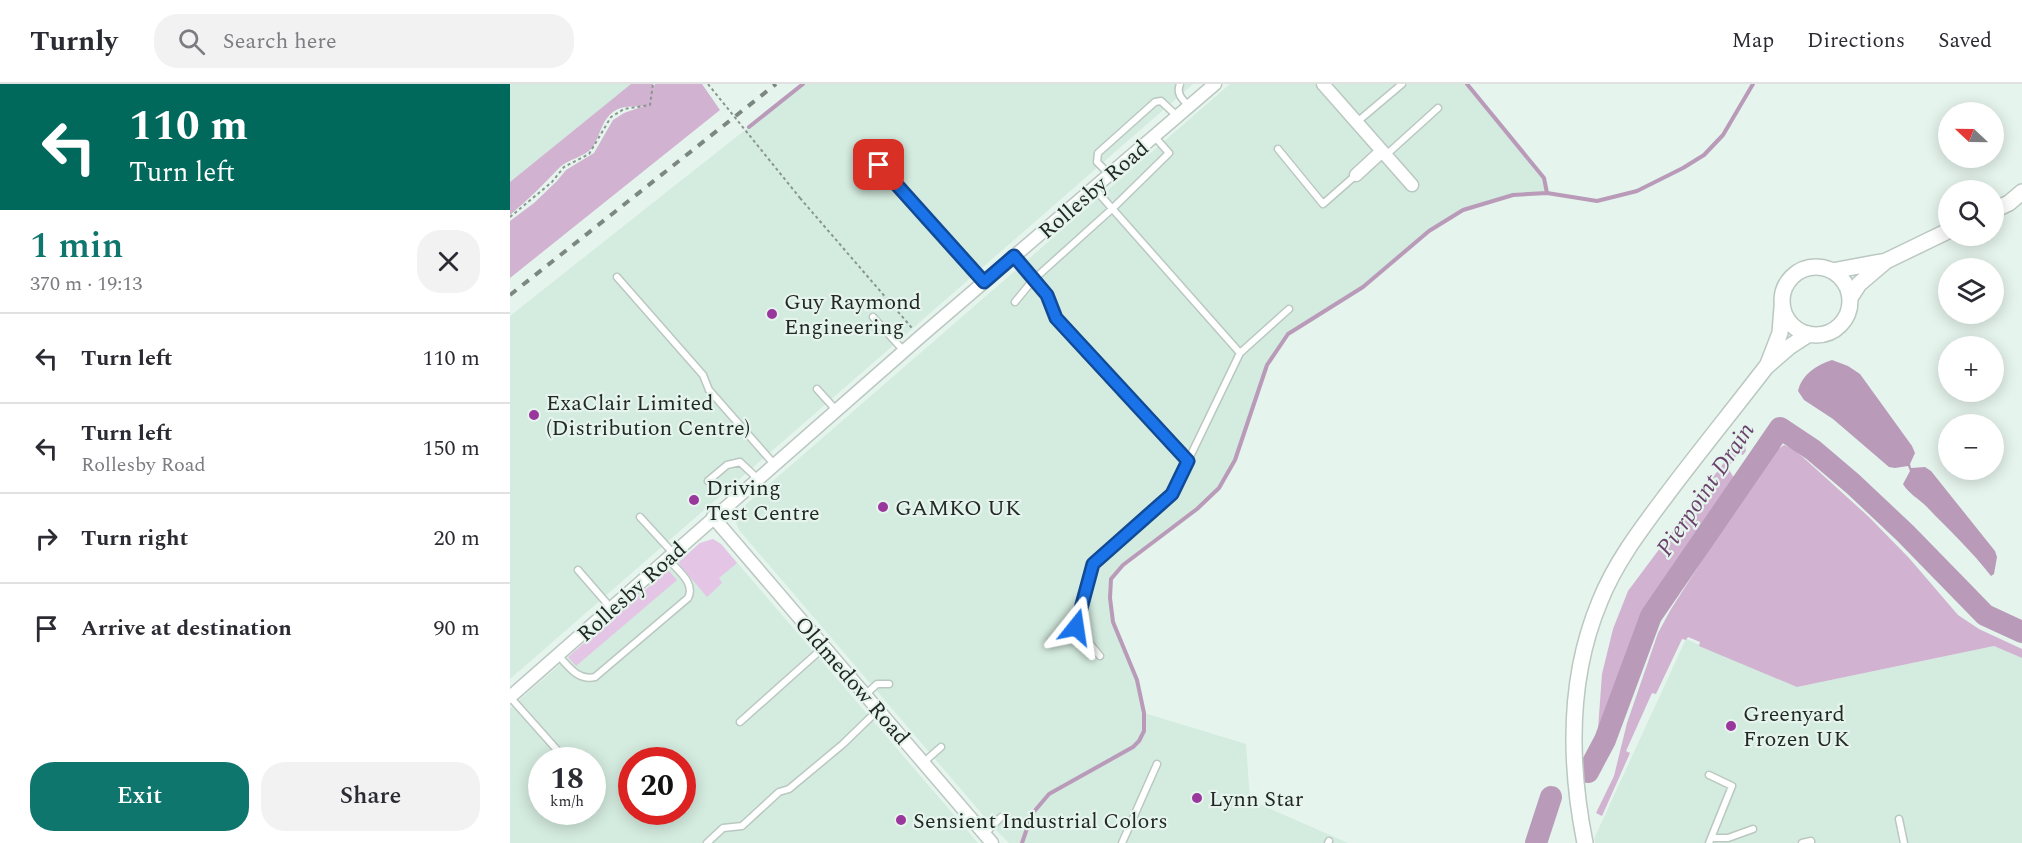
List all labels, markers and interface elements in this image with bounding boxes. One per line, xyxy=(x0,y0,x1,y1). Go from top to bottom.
search box xyxy=(154,14,574,68)
text: Turnly xyxy=(30,20,118,63)
icon: search xyxy=(175,25,208,58)
text: Search here xyxy=(223,25,337,58)
text: Map xyxy=(1732,25,1774,57)
text: Directions xyxy=(1807,25,1905,57)
text: Saved xyxy=(1938,25,1992,57)
text: 110 m xyxy=(129,95,248,158)
north arrow xyxy=(1938,102,2004,168)
map controls xyxy=(1938,102,2004,480)
icon: left xyxy=(30,108,108,186)
street label: Rollesby Road xyxy=(1031,133,1157,248)
pin xyxy=(853,139,904,190)
icon: arrive xyxy=(862,148,895,181)
text: Turn left xyxy=(129,152,235,194)
button: search xyxy=(1938,180,2004,246)
text: 1 min xyxy=(30,219,123,274)
button: close xyxy=(417,230,480,293)
button: layers xyxy=(1938,258,2004,324)
text: 370 m · 19:13 xyxy=(30,269,142,299)
place label: Guy Raymond Engineering xyxy=(784,286,921,344)
marker: Guy Raymond Engineering xyxy=(765,307,779,321)
button: + xyxy=(1938,336,2004,402)
icon: left xyxy=(30,342,63,375)
text: Turn left xyxy=(81,342,173,375)
text: 110 m xyxy=(423,342,480,375)
place label: ExaClair Limited (Distribution Centre) xyxy=(546,387,750,445)
marker: ExaClair Limited (Distribution Centre) xyxy=(527,408,541,422)
button: − xyxy=(1938,414,2004,480)
water label: Pierpoint Drain xyxy=(1648,415,1764,564)
text: Turn left xyxy=(81,417,173,450)
icon: left xyxy=(30,432,63,465)
text: 150 m xyxy=(423,432,480,465)
text: Rollesby Road xyxy=(81,450,206,480)
place label: Driving Test Centre xyxy=(706,472,820,530)
place label: GAMKO UK xyxy=(895,492,1021,525)
marker: Driving Test Centre xyxy=(687,493,701,507)
marker: GAMKO UK xyxy=(876,500,890,514)
icon: right xyxy=(30,522,63,555)
text: Turn right xyxy=(81,522,188,555)
text: 20 m xyxy=(434,522,480,555)
street label: Rollesby Road xyxy=(570,534,694,650)
position arrow xyxy=(1044,595,1108,659)
street label: Oldmedow Road xyxy=(786,609,917,753)
icon: arrive xyxy=(30,612,63,645)
text: Arrive at destination xyxy=(81,612,292,645)
text: 90 m xyxy=(434,612,480,645)
place label: Greenyard Frozen UK xyxy=(1743,698,1849,756)
marker: Greenyard Frozen UK xyxy=(1724,719,1738,733)
speed limit sign: 20 xyxy=(618,747,696,825)
text: 18 xyxy=(550,756,584,802)
button: Exit xyxy=(30,762,249,831)
button: Share xyxy=(261,762,480,831)
place label: Lynn Star xyxy=(1209,783,1304,816)
text: km/h xyxy=(550,790,584,813)
marker: Lynn Star xyxy=(1190,791,1204,805)
place label: Sensient Industrial Colors xyxy=(913,805,1168,838)
marker: Sensient Industrial Colors xyxy=(894,813,908,827)

